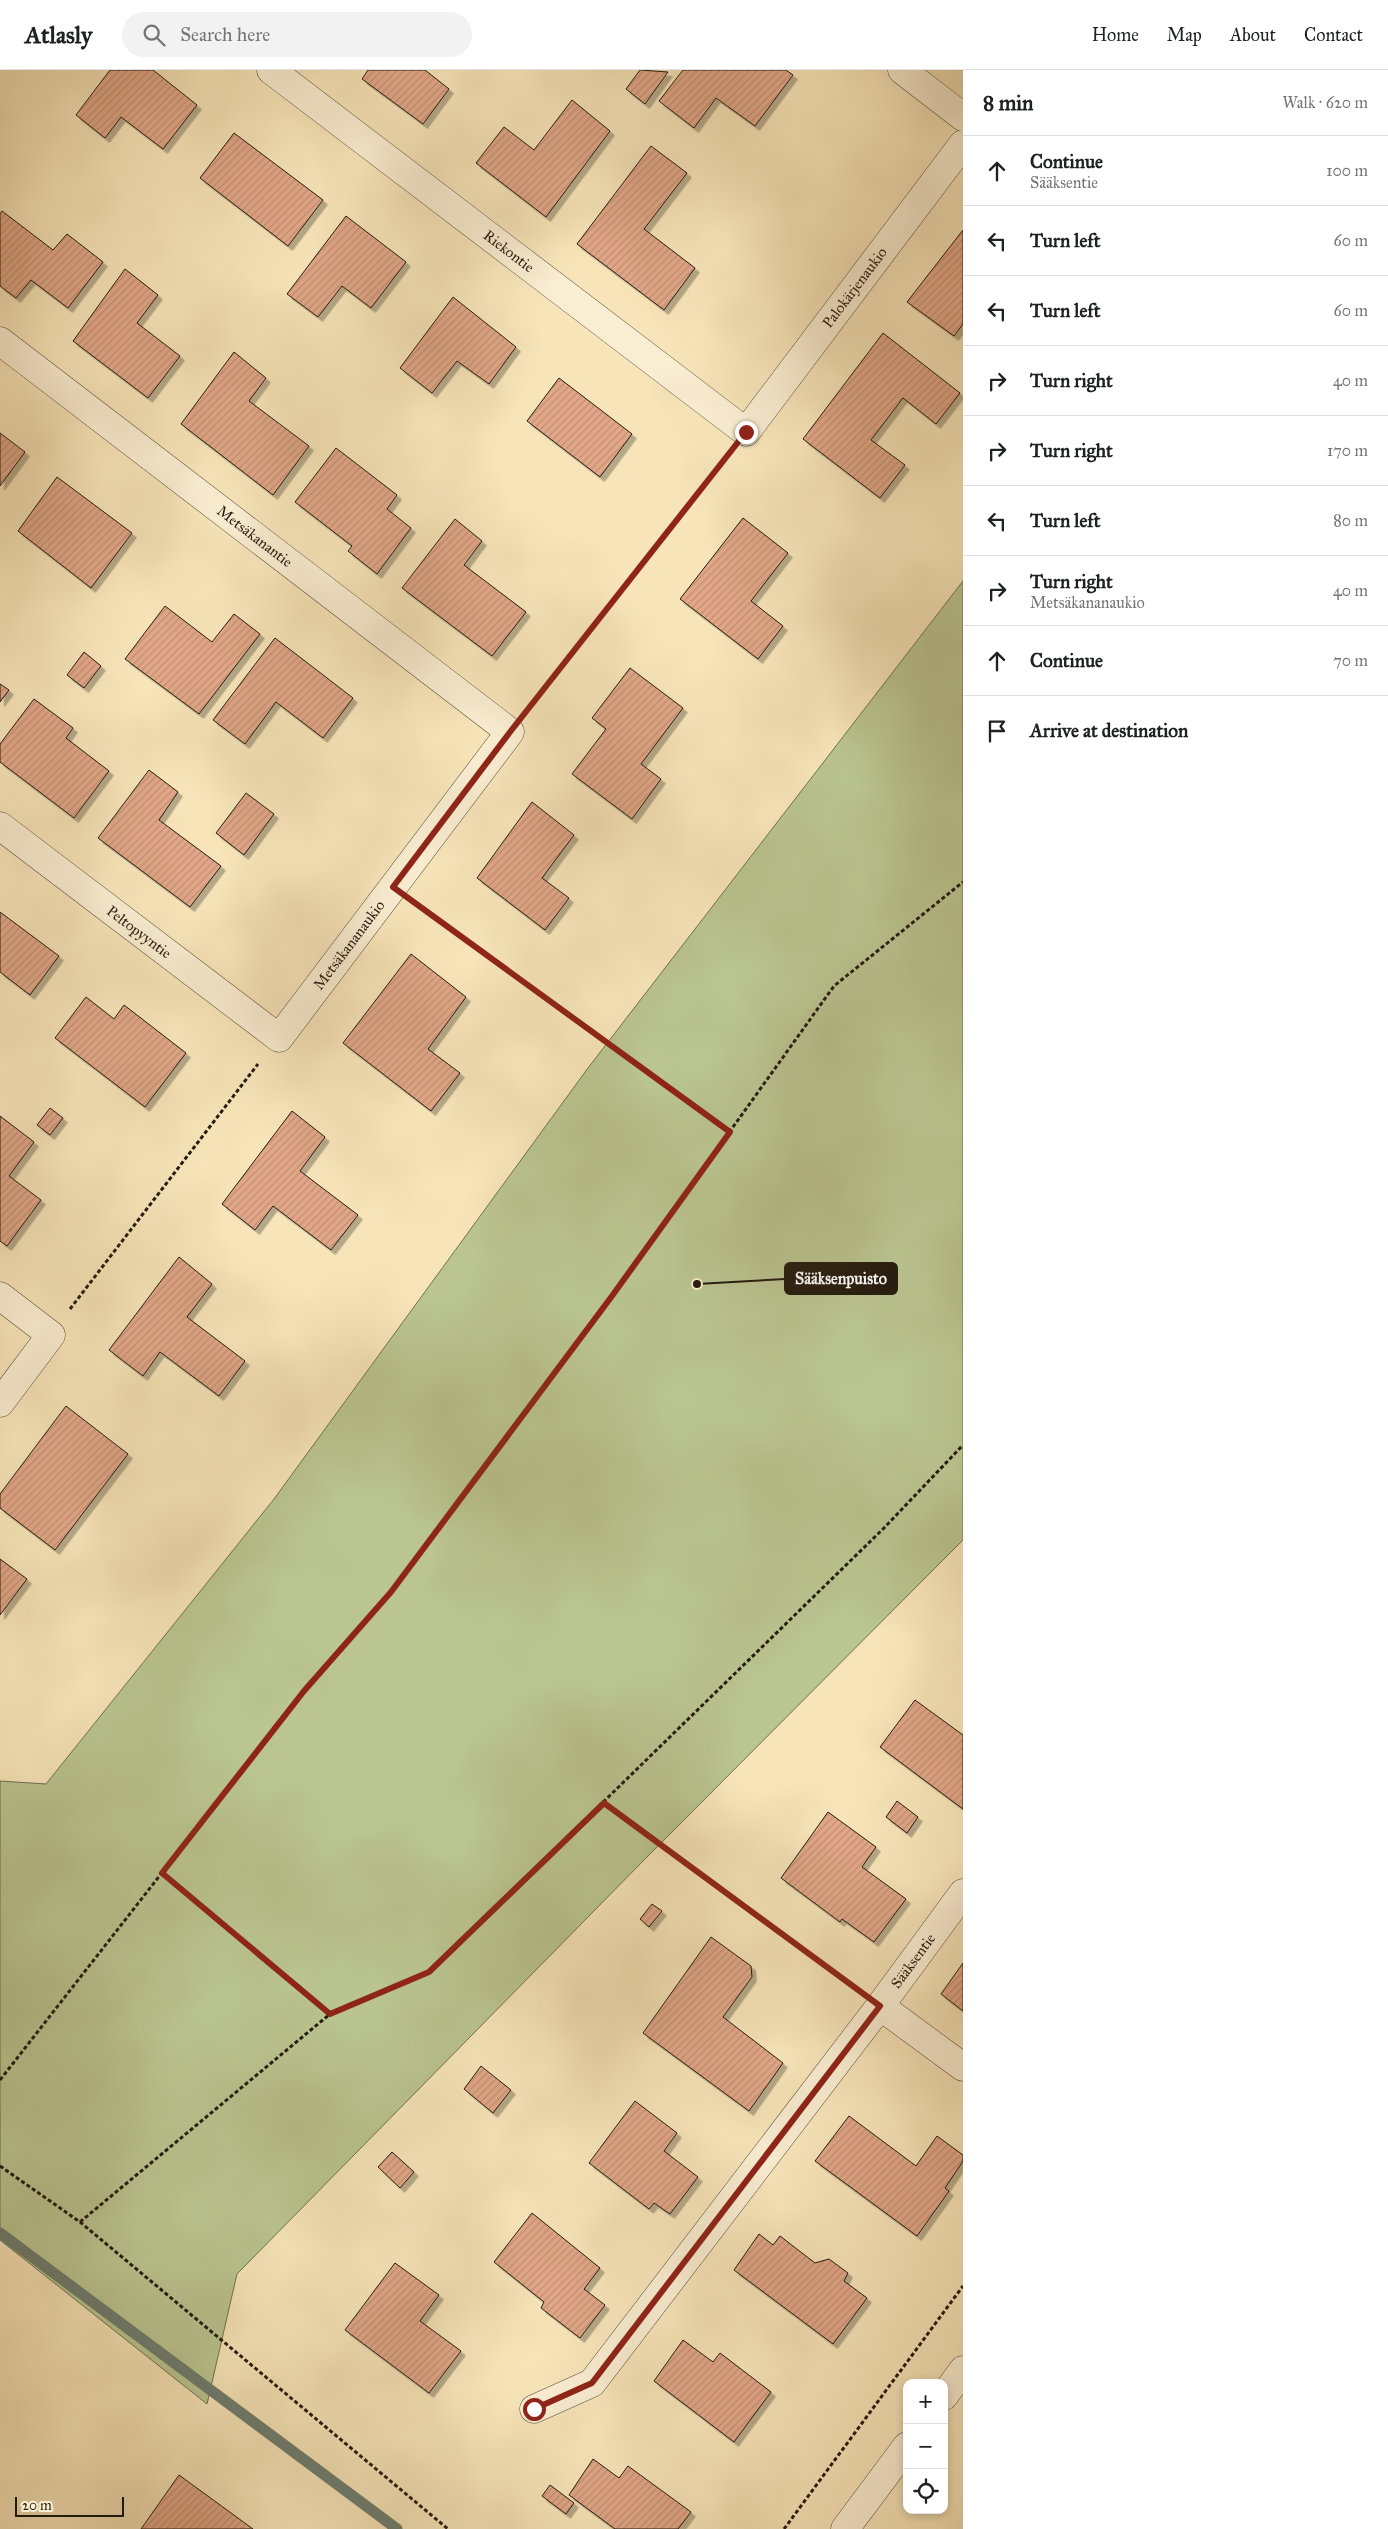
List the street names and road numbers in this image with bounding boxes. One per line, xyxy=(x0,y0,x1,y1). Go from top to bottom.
street label: Riekontie xyxy=(480,226,538,276)
street label: Palokärjenaukio xyxy=(819,244,891,331)
street label: Metsäkanantie xyxy=(213,502,296,571)
street label: Metsäkananaukio xyxy=(309,896,389,993)
street label: Peltopyyntie xyxy=(103,902,175,962)
street label: Sääksentie xyxy=(887,1930,939,1992)

